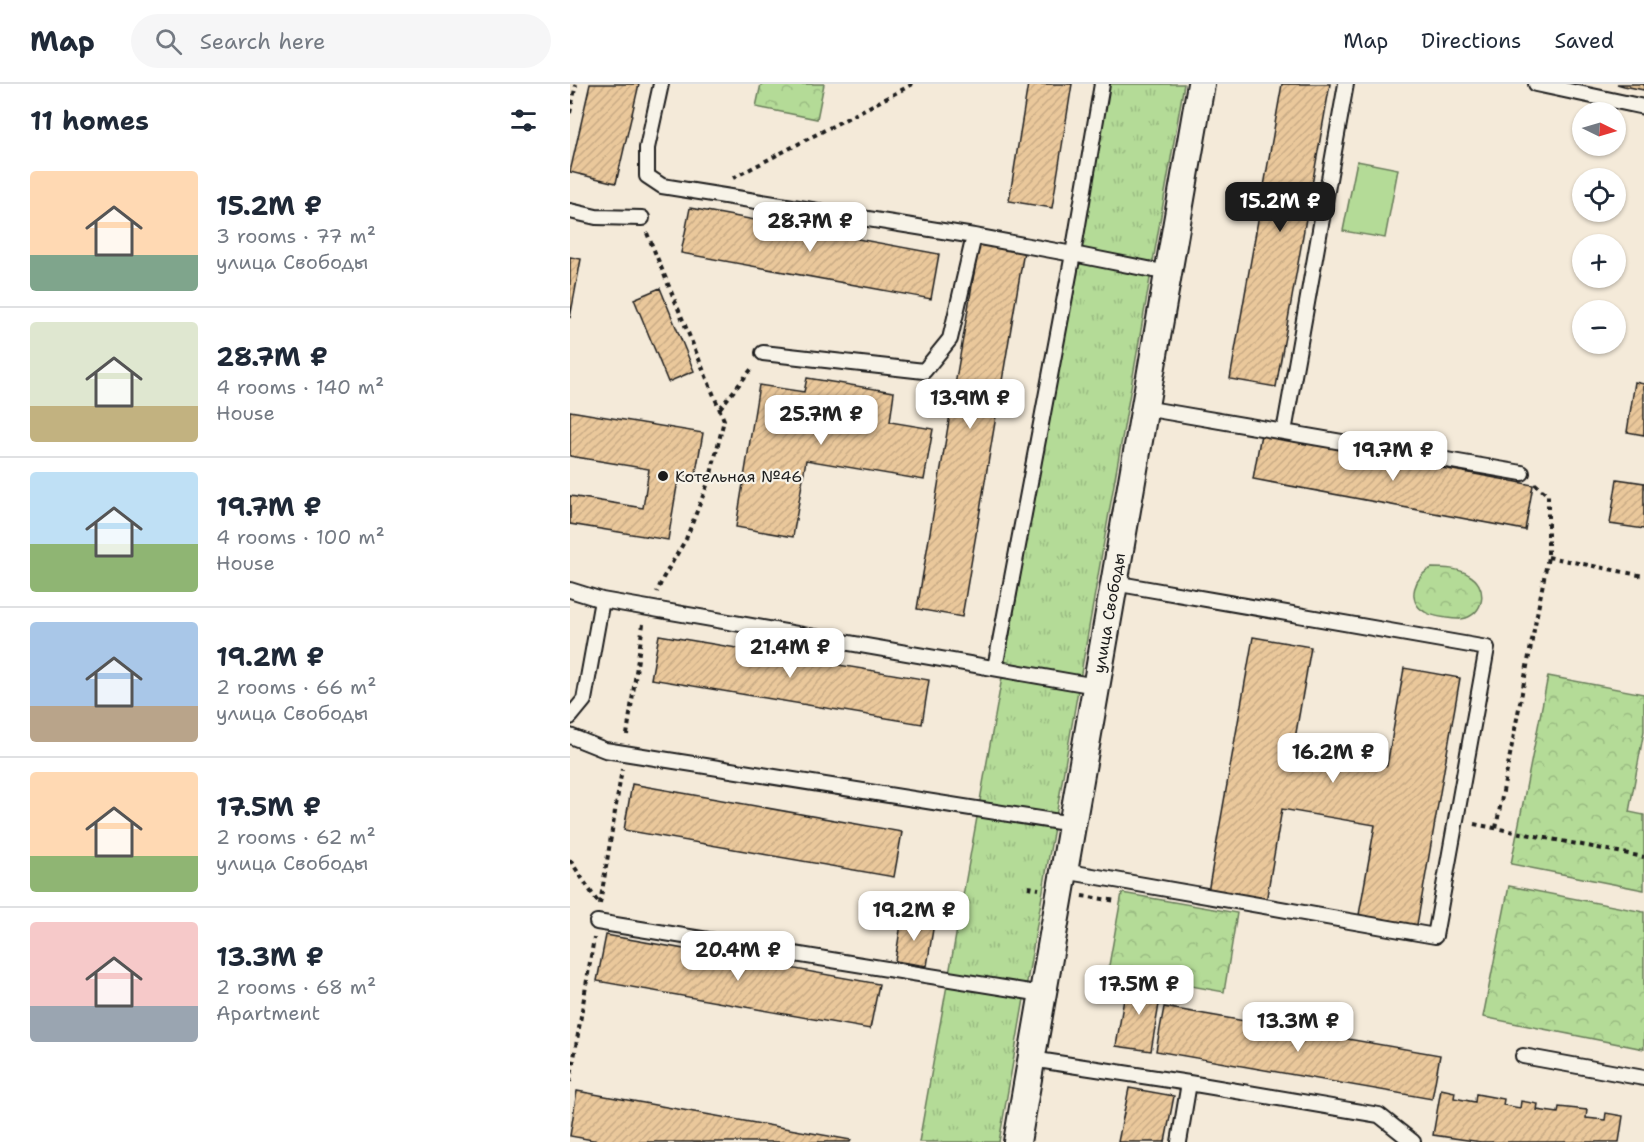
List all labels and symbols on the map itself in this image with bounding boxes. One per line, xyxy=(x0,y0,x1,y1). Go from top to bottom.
north arrow xyxy=(1572,102,1626,156)
pin: 15.2M ₽ xyxy=(1225,182,1335,233)
pin: 28.7M ₽ xyxy=(755,202,865,253)
pin: 13.9M ₽ xyxy=(915,379,1025,430)
pin: 25.7M ₽ xyxy=(766,395,876,446)
pin: 19.7M ₽ xyxy=(1338,431,1448,482)
place label: Котельная №46 xyxy=(675,466,802,487)
marker: Котельная №46 xyxy=(656,469,670,483)
street label: улица Свободы xyxy=(1088,551,1130,675)
pin: 21.4M ₽ xyxy=(735,628,845,679)
pin: 16.2M ₽ xyxy=(1278,733,1388,784)
pin: 19.2M ₽ xyxy=(859,891,969,942)
pin: 20.4M ₽ xyxy=(683,931,793,982)
pin: 17.5M ₽ xyxy=(1084,965,1194,1016)
pin: 13.3M ₽ xyxy=(1243,1002,1353,1053)

